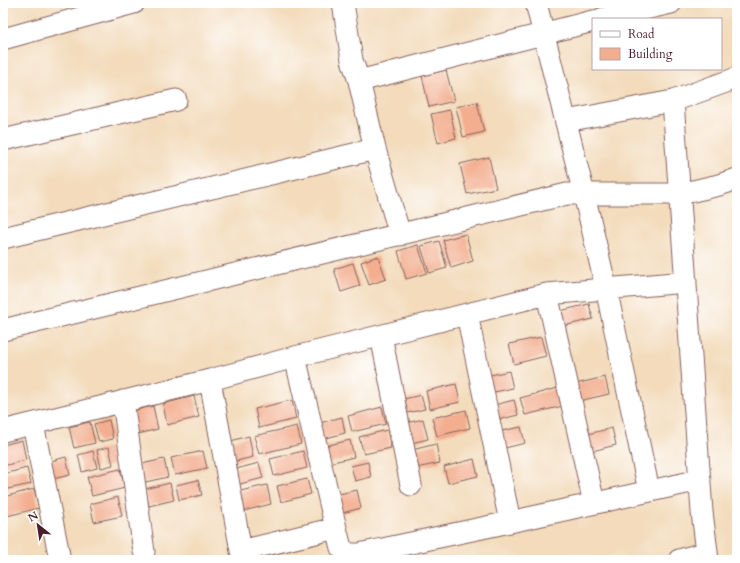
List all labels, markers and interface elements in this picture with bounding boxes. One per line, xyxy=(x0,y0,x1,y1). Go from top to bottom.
legend xyxy=(592,18,722,70)
text: Road xyxy=(628,26,655,42)
text: Building xyxy=(628,46,673,62)
north arrow xyxy=(18,505,58,545)
text: N xyxy=(25,508,42,526)

